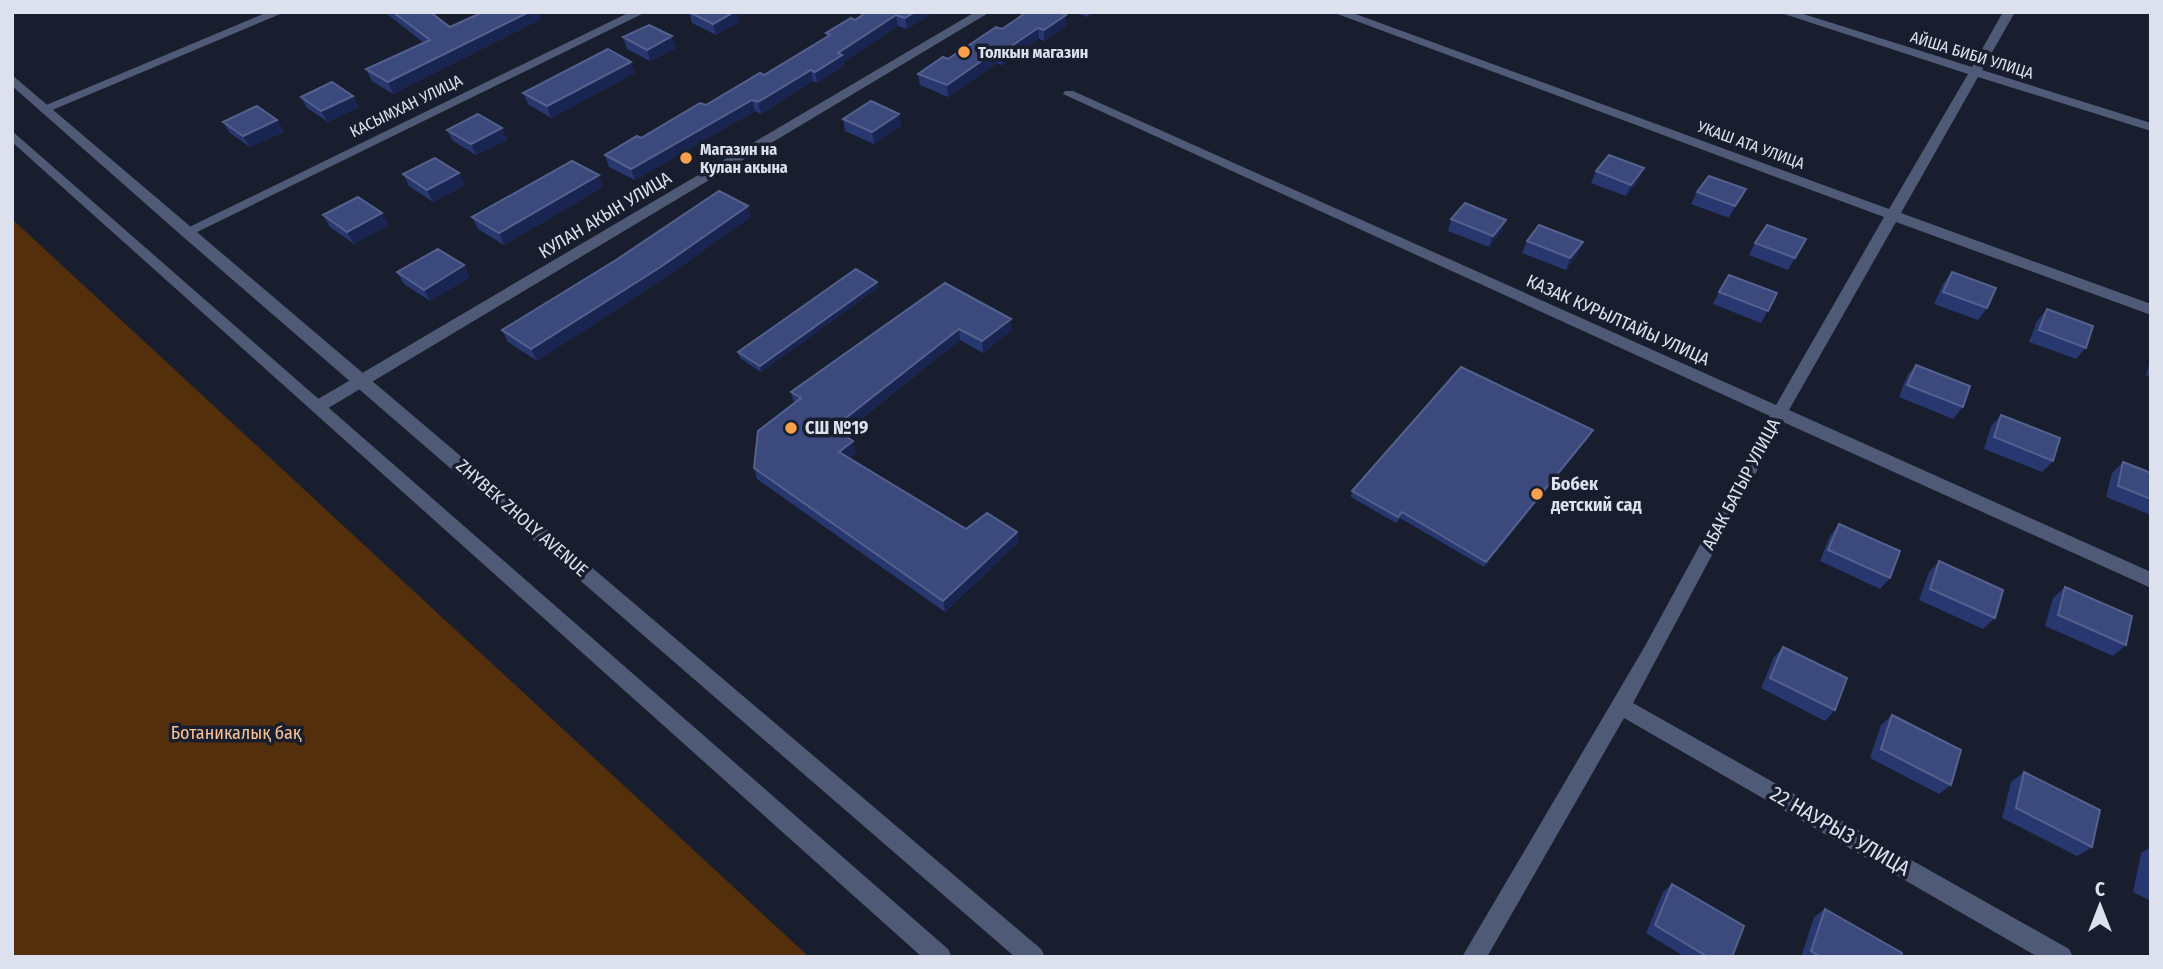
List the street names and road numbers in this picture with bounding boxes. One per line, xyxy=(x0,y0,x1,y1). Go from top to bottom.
street label: АЙША БИБИ УЛИЦА xyxy=(1908,27,2037,83)
street label: КАСЫМХАН УЛИЦА xyxy=(347,70,466,141)
street label: УКАШ АТА УЛИЦА xyxy=(1694,116,1808,173)
street label: КУЛАН АКЫН УЛИЦА xyxy=(535,166,676,263)
street label: КАЗАК КУРЫЛТАЙЫ УЛИЦА xyxy=(1523,270,1713,371)
street label: АБАК БАТЫР УЛИЦА xyxy=(1697,414,1785,553)
street label: ZHYBEK ZHOLY AVENUE xyxy=(452,455,592,581)
street label: 22 НАУРЫЗ УЛИЦА xyxy=(1765,780,1915,882)

